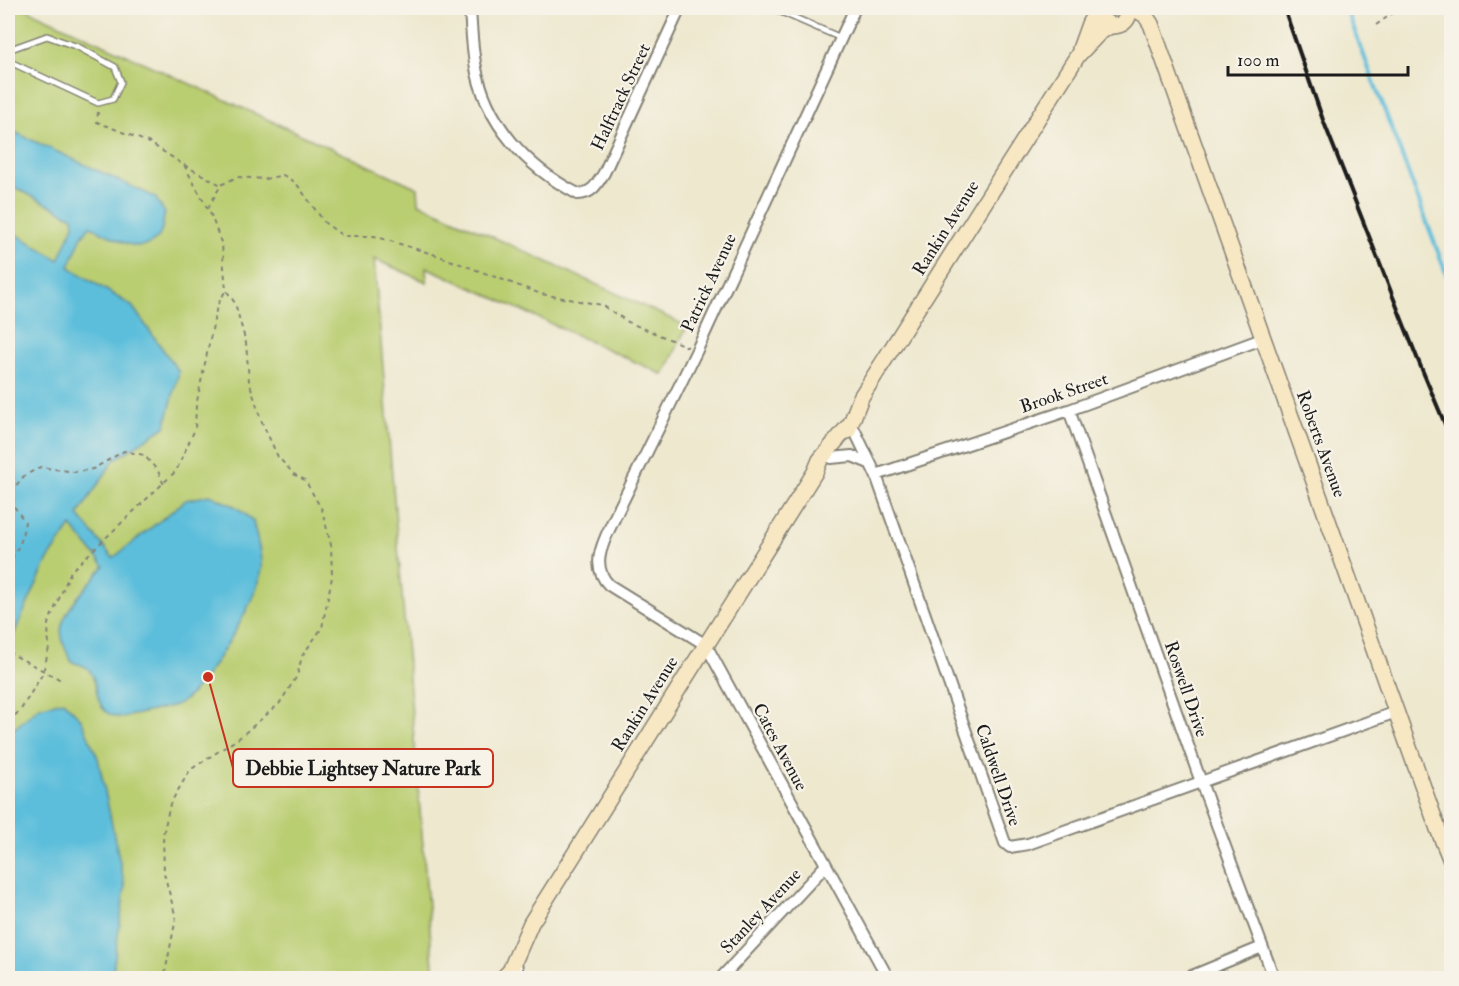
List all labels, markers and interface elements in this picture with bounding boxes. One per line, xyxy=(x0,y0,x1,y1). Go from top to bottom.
scale bar xyxy=(1228,39,1408,77)
street label: Halftrack Street xyxy=(586,40,656,154)
text: 100 m xyxy=(1237,49,1280,72)
street label: Rankin Avenue xyxy=(908,176,985,280)
street label: Patrick Avenue xyxy=(676,229,742,336)
street label: Brook Street xyxy=(1017,367,1111,419)
street label: Roberts Avenue xyxy=(1291,387,1351,501)
street label: Roswell Drive xyxy=(1159,638,1213,741)
street label: Rankin Avenue xyxy=(607,652,684,756)
street label: Cates Avenue xyxy=(747,699,813,795)
street label: Caldwell Drive xyxy=(970,721,1026,830)
callout: Debbie Lightsey Nature Park xyxy=(233,749,493,787)
text: Debbie Lightsey Nature Park xyxy=(245,756,481,782)
street label: Stanley Avenue xyxy=(716,863,807,958)

